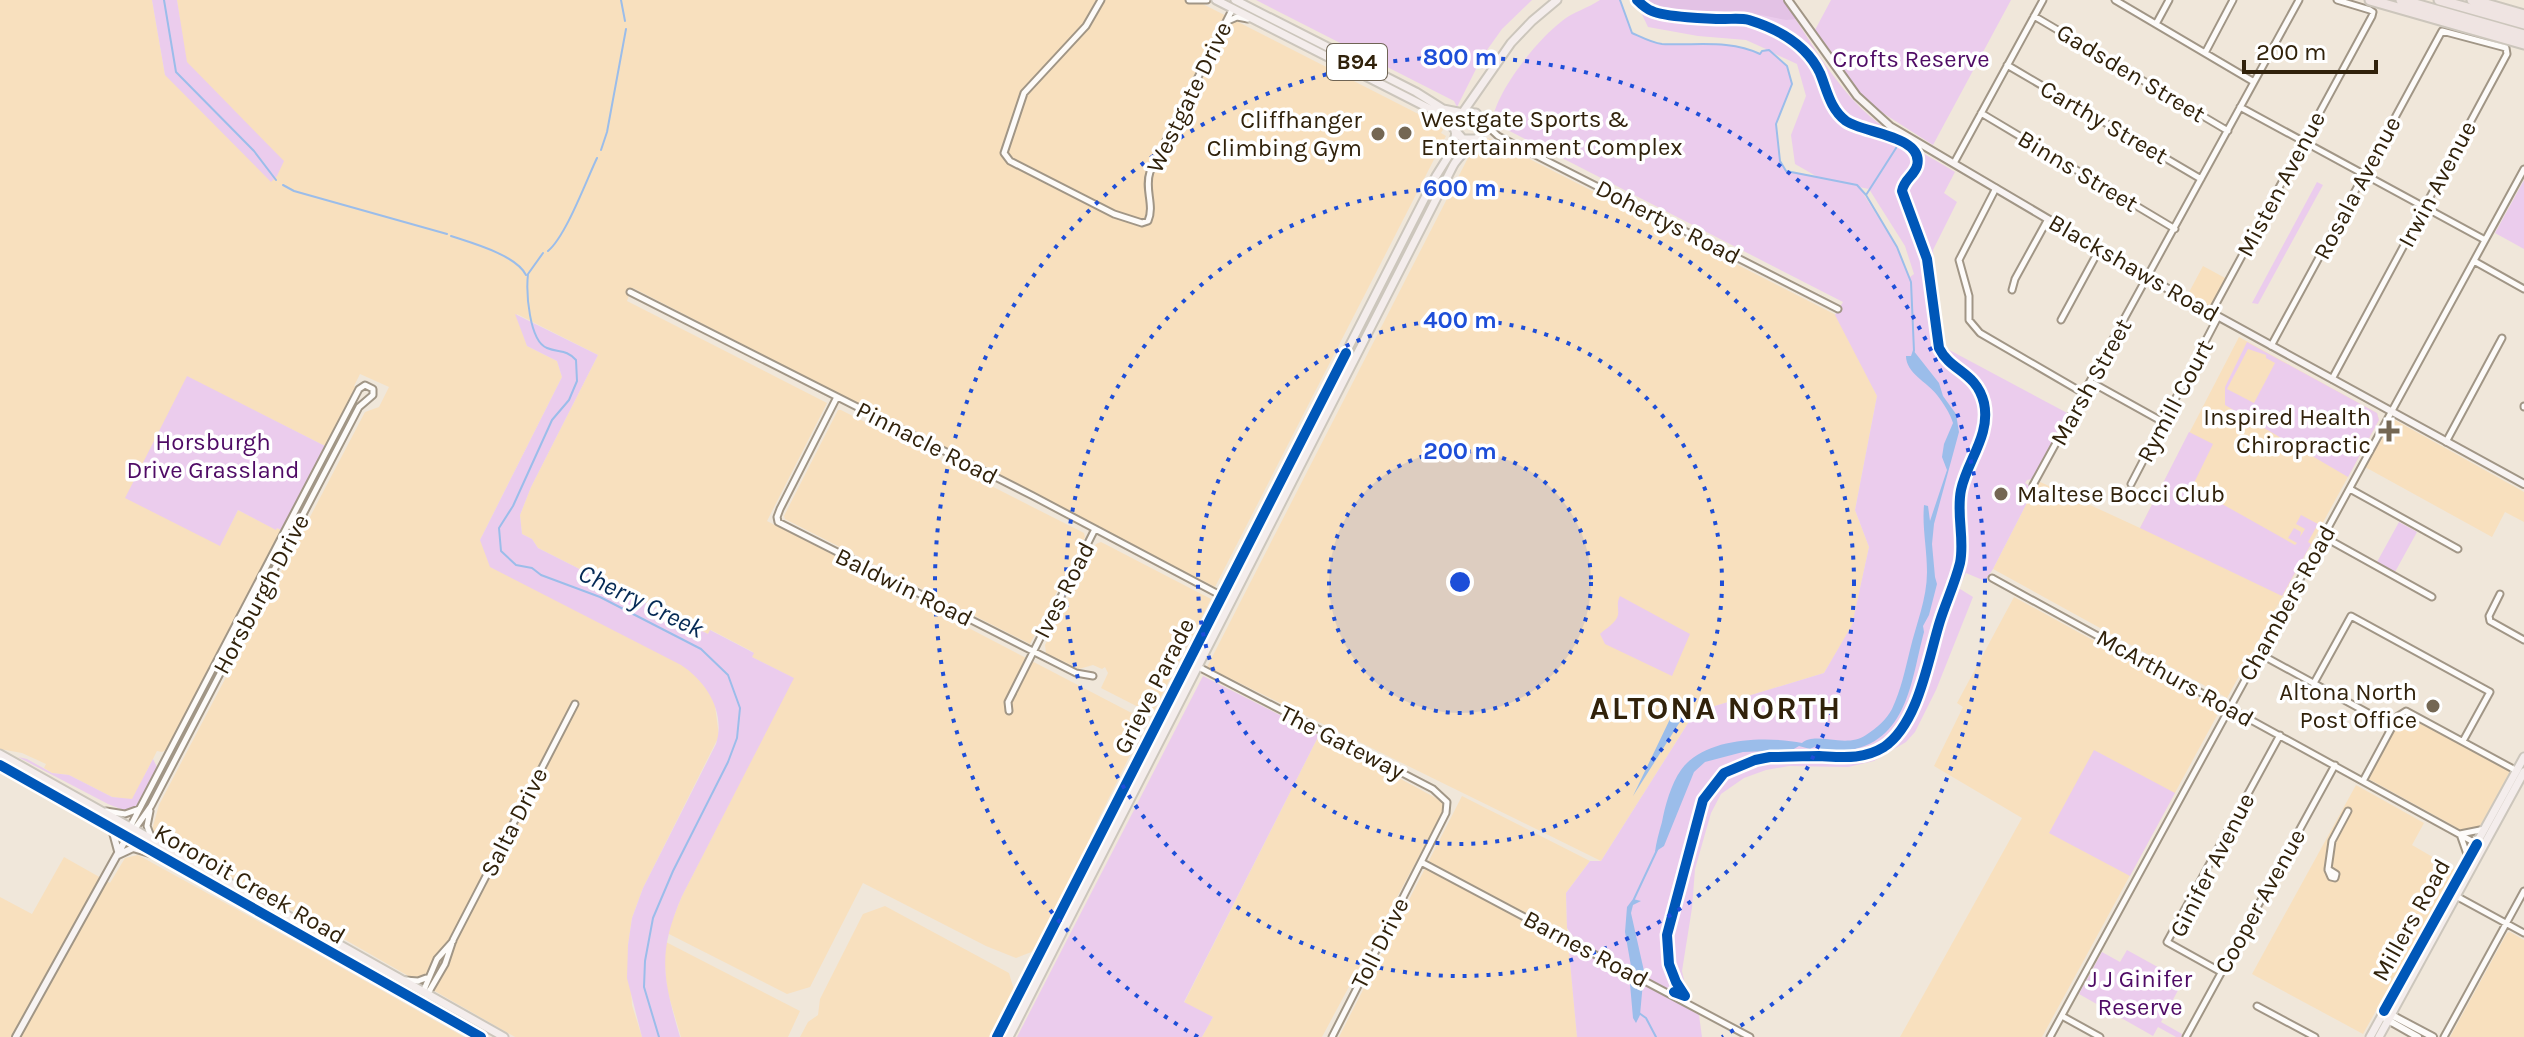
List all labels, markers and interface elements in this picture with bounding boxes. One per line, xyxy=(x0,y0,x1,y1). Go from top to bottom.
street label: Westgate Drive xyxy=(1140,17,1238,177)
street label: Gadsden Street xyxy=(2052,18,2210,128)
scale bar xyxy=(2244,24,2376,74)
text: 200 m xyxy=(2256,38,2327,66)
text: 800 m xyxy=(1423,43,1497,71)
road number: B94 xyxy=(1327,44,1387,80)
park label: Crofts Reserve xyxy=(1832,45,1990,73)
street label: Carthy Street xyxy=(2035,74,2173,170)
place label: Westgate Sports & Entertainment Complex xyxy=(1421,105,1682,161)
place label: Cliffhanger Climbing Gym xyxy=(1207,106,1362,162)
street label: Misten Avenue xyxy=(2231,107,2331,261)
street label: Rosala Avenue xyxy=(2307,112,2407,264)
street label: Irwin Avenue xyxy=(2392,116,2482,252)
marker: Westgate Sports & Entertainment Complex xyxy=(1396,124,1414,142)
street label: Binns Street xyxy=(2013,124,2143,218)
marker: Cliffhanger Climbing Gym xyxy=(1369,125,1387,143)
text: 600 m xyxy=(1423,174,1497,202)
street label: Dohertys Road xyxy=(1591,174,1745,270)
street label: Blackshaws Road xyxy=(2044,208,2224,328)
text: 400 m xyxy=(1423,306,1497,334)
street label: Marsh Street xyxy=(2045,314,2137,450)
street label: Rymill Court xyxy=(2131,335,2219,467)
street label: Pinnacle Road xyxy=(852,395,1002,491)
place label: Inspired Health Chiropractic xyxy=(2203,403,2371,459)
marker: Inspired Health Chiropractic xyxy=(2378,420,2400,442)
park label: Horsburgh Drive Grassland xyxy=(127,428,299,484)
text: 200 m xyxy=(1423,437,1497,465)
place label: Maltese Bocci Club xyxy=(2017,480,2225,508)
marker: Maltese Bocci Club xyxy=(1992,485,2010,503)
street label: Horsburgh Drive xyxy=(207,509,315,679)
street label: Chambers Road xyxy=(2233,520,2341,686)
street label: Ives Road xyxy=(1028,537,1100,643)
street label: Baldwin Road xyxy=(831,542,977,632)
water label: Cherry Creek xyxy=(573,557,710,645)
centre of rings xyxy=(1446,568,1474,596)
street label: Grieve Parade xyxy=(1108,613,1200,759)
street label: McArthurs Road xyxy=(2091,623,2259,733)
place label: Altona North Post Office xyxy=(2279,678,2417,734)
district label: ALTONA NORTH xyxy=(1590,690,1842,727)
marker: Altona North Post Office xyxy=(2424,697,2442,715)
street label: The Gateway xyxy=(1275,699,1409,785)
street label: Salta Drive xyxy=(475,763,553,881)
street label: Ginifer Avenue xyxy=(2164,788,2260,942)
street label: Kororoit Creek Road xyxy=(150,818,350,950)
street label: Cooper Avenue xyxy=(2209,824,2311,978)
street label: Millers Road xyxy=(2366,854,2456,986)
street label: Toll Drive xyxy=(1345,893,1415,993)
street label: Barnes Road xyxy=(1519,904,1653,994)
park label: J J Ginifer Reserve xyxy=(2088,965,2192,1021)

